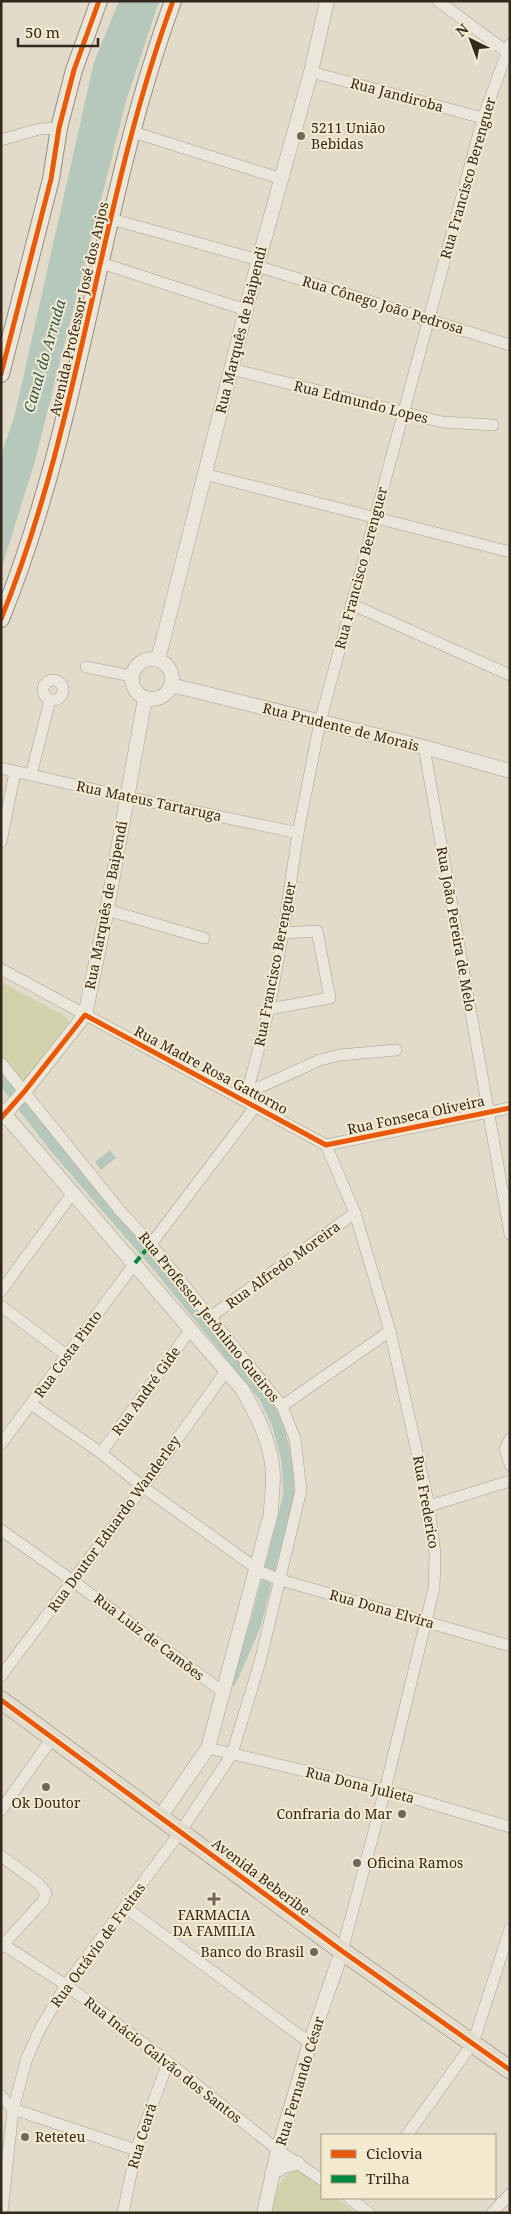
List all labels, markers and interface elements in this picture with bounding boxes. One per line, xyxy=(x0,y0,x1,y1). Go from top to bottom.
scale bar xyxy=(18,15,98,47)
north arrow xyxy=(446,15,496,65)
text: N xyxy=(452,19,472,41)
text: 50 m xyxy=(25,22,60,42)
street label: Rua Jandiroba xyxy=(348,73,446,116)
street label: Rua Francisco Berenguer xyxy=(435,94,500,261)
place label: 5211 União Bebidas xyxy=(311,118,385,153)
marker: 5211 União Bebidas xyxy=(295,130,307,142)
street label: Avenida Professor José dos Anjos xyxy=(45,200,112,418)
street label: Rua Marquês de Baipendi xyxy=(211,244,271,415)
street label: Rua Cônego João Pedrosa xyxy=(300,271,466,338)
water label: Canal do Arruda xyxy=(18,297,70,414)
street label: Rua Edmundo Lopes xyxy=(292,376,430,427)
street label: Rua Francisco Berenguer xyxy=(330,484,391,651)
street label: Rua Prudente de Morais xyxy=(261,698,421,755)
street label: Rua Mateus Tartaruga xyxy=(75,776,224,825)
street label: Rua Marquês de Baipendi xyxy=(80,818,131,991)
street label: Rua João Pereira de Melo xyxy=(433,845,480,1013)
street label: Rua Francisco Berenguer xyxy=(249,879,300,1048)
street label: Rua Madre Rosa Gattorno xyxy=(131,1021,291,1118)
street label: Rua Fonseca Oliveira xyxy=(345,1091,486,1138)
street label: Rua Alfredo Moreira xyxy=(222,1216,344,1313)
street label: Rua Professor Jerônimo Gueiros xyxy=(135,1228,284,1406)
street label: Rua Costa Pinto xyxy=(29,1306,106,1401)
street label: Rua André Gide xyxy=(107,1342,184,1439)
street label: Rua Doutor Eduardo Wanderley xyxy=(43,1431,184,1616)
street label: Rua Frederico xyxy=(409,1454,444,1550)
street label: Rua Dona Elvira xyxy=(327,1584,437,1633)
street label: Rua Luiz de Camões xyxy=(90,1589,208,1684)
street label: Rua Dona Julieta xyxy=(304,1762,417,1807)
marker: Ok Doutor xyxy=(40,1781,52,1793)
place label: Ok Doutor xyxy=(12,1793,81,1812)
place label: Confraria do Mar xyxy=(276,1804,392,1823)
marker: Confraria do Mar xyxy=(396,1808,408,1820)
street label: Avenida Beberibe xyxy=(208,1833,314,1920)
place label: Oficina Ramos xyxy=(367,1853,463,1872)
marker: Oficina Ramos xyxy=(351,1857,363,1869)
street label: Rua Octávio de Freitas xyxy=(46,1879,149,2011)
marker: FARMACIA DA FAMILIA xyxy=(208,1893,220,1905)
place label: FARMACIA DA FAMILIA xyxy=(173,1905,255,1940)
place label: Banco do Brasil xyxy=(201,1942,305,1961)
marker: Banco do Brasil xyxy=(308,1946,320,1958)
street label: Rua Inácio Galvão dos Santos xyxy=(81,1992,246,2127)
street label: Rua Fernando César xyxy=(271,2013,328,2148)
street label: Rua Ceará xyxy=(123,2101,161,2171)
place label: Reteteu xyxy=(35,2127,86,2146)
marker: Reteteu xyxy=(19,2131,31,2143)
legend xyxy=(321,2134,496,2199)
text: Ciclovia xyxy=(366,2143,423,2163)
text: Trilha xyxy=(366,2168,410,2188)

